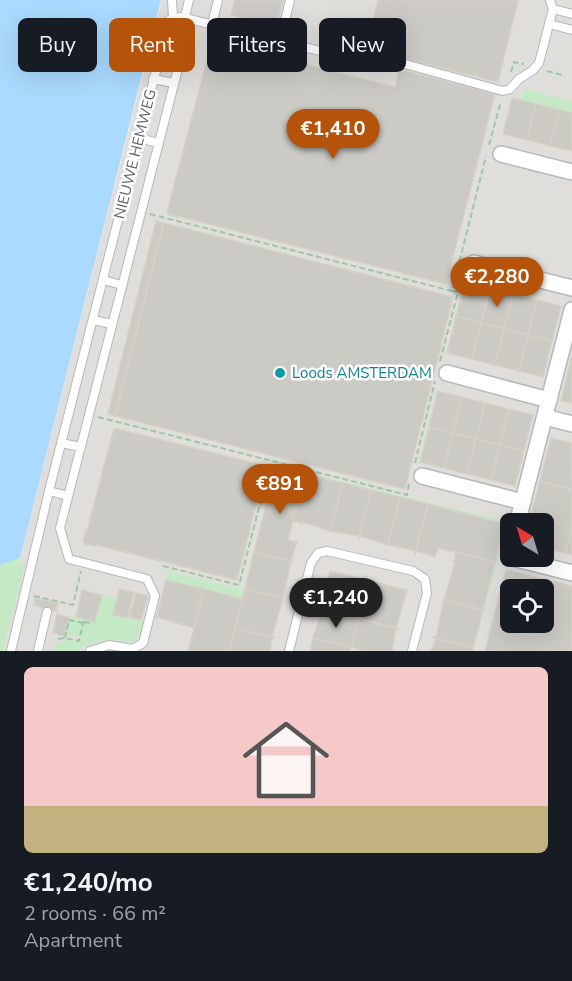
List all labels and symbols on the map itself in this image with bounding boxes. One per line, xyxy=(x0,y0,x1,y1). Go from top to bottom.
street label: NIEUWE HEMWEG xyxy=(109,87,161,221)
pin: €1,410 xyxy=(284,109,382,160)
pin: €2,280 xyxy=(448,257,546,308)
place label: Loods AMSTERDAM xyxy=(292,363,432,383)
marker: Loods AMSTERDAM xyxy=(273,366,287,380)
pin: €891 xyxy=(244,464,316,515)
north arrow xyxy=(500,513,554,567)
pin: €1,240 xyxy=(287,578,385,629)

